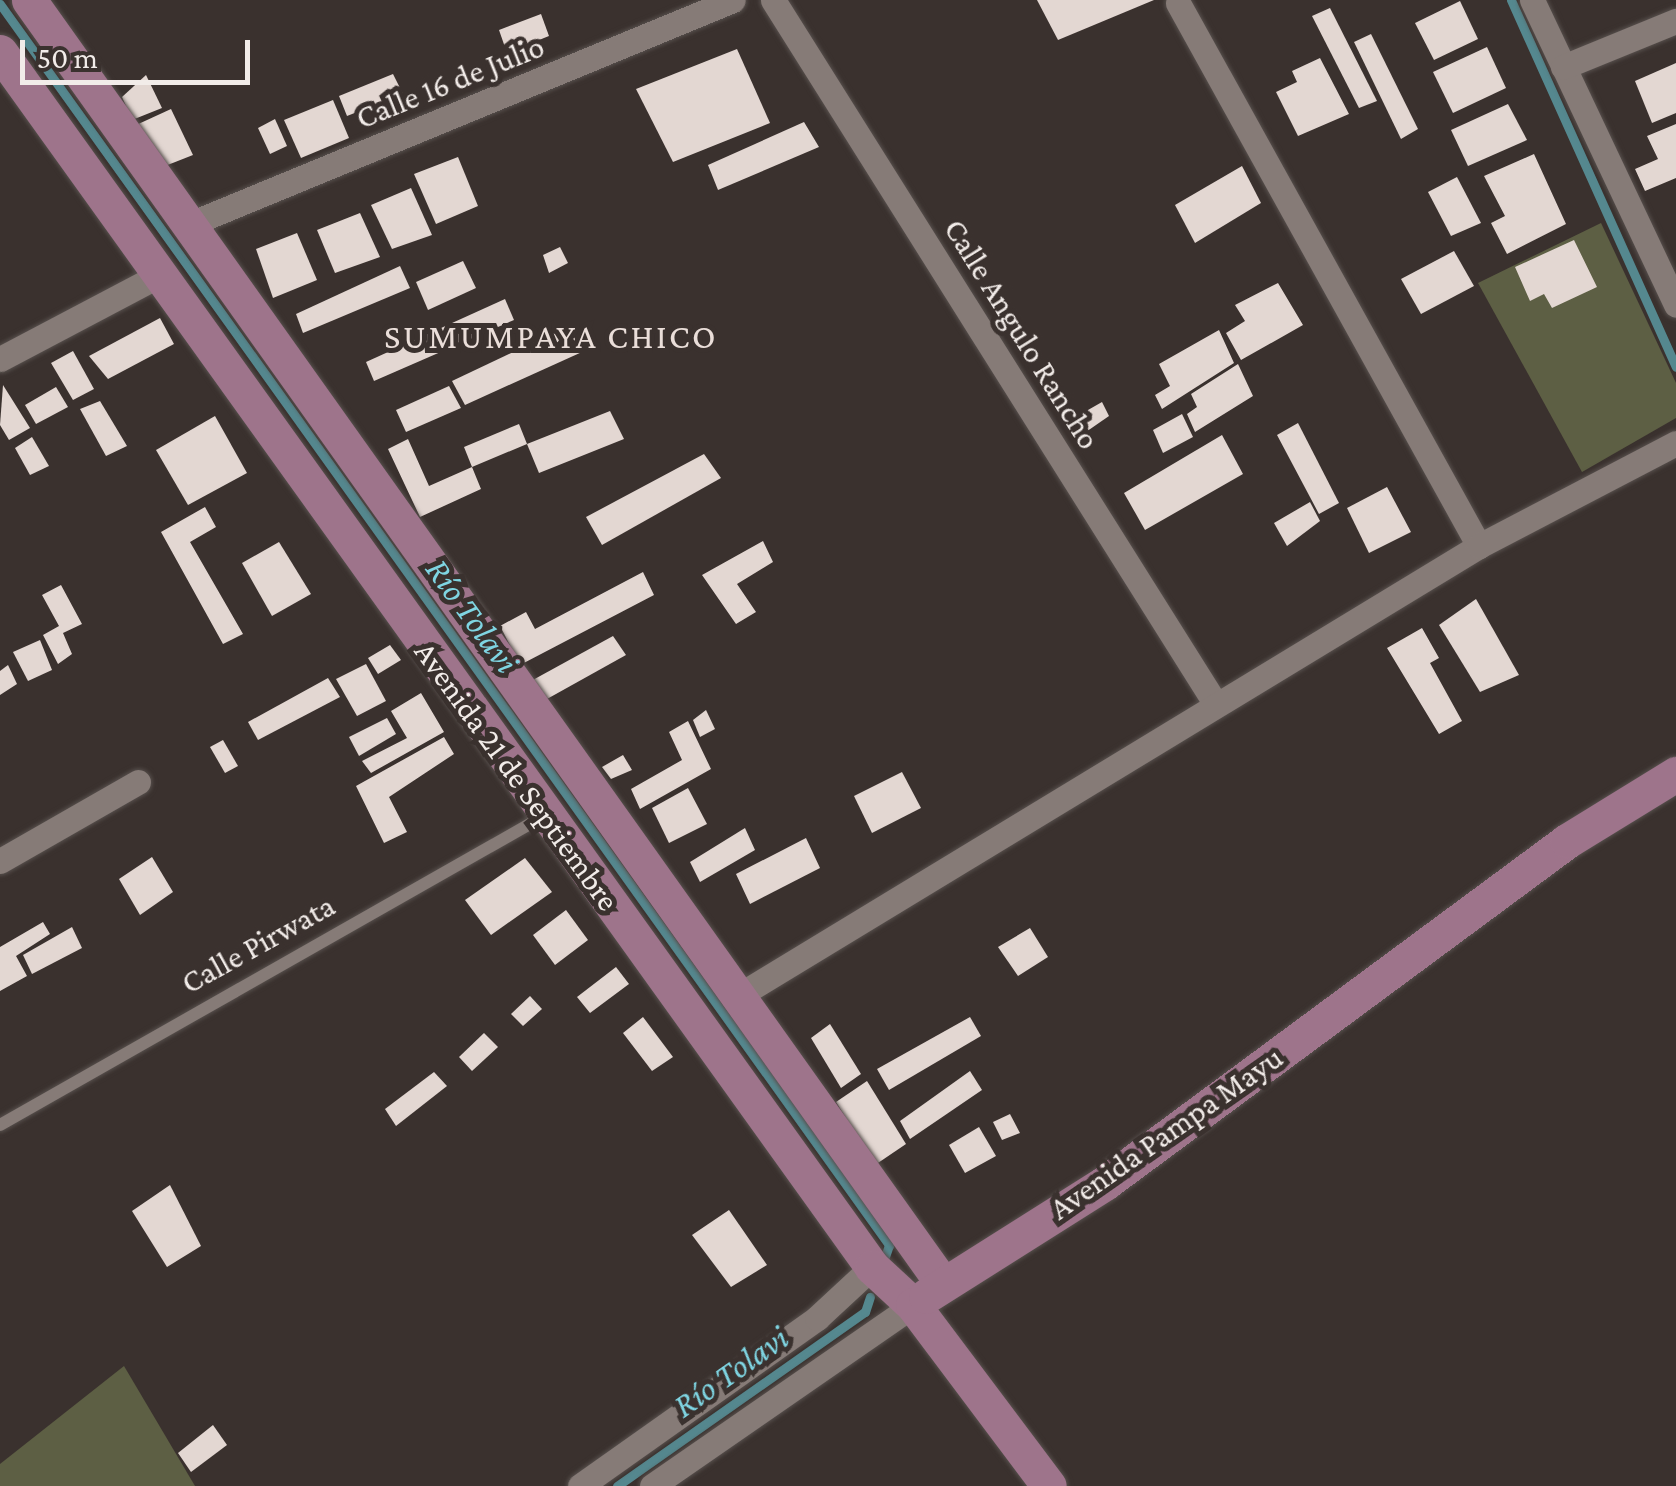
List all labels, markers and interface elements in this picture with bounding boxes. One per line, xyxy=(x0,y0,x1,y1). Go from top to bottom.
scale bar xyxy=(25,20,255,82)
street label: Calle 16 de Julio xyxy=(350,27,550,137)
text: 50 m xyxy=(37,41,98,74)
street label: Calle Angulo Rancho xyxy=(936,212,1108,456)
district label: SUMUMPAYA CHICO xyxy=(384,316,718,358)
water label: Río Tolavi xyxy=(416,550,528,682)
street label: Avenida 21 de Septiembre xyxy=(406,634,628,918)
street label: Calle Pirwata xyxy=(174,886,342,1002)
street label: Avenida Pampa Mayu xyxy=(1042,1038,1290,1228)
water label: Río Tolavi xyxy=(665,1317,797,1427)

